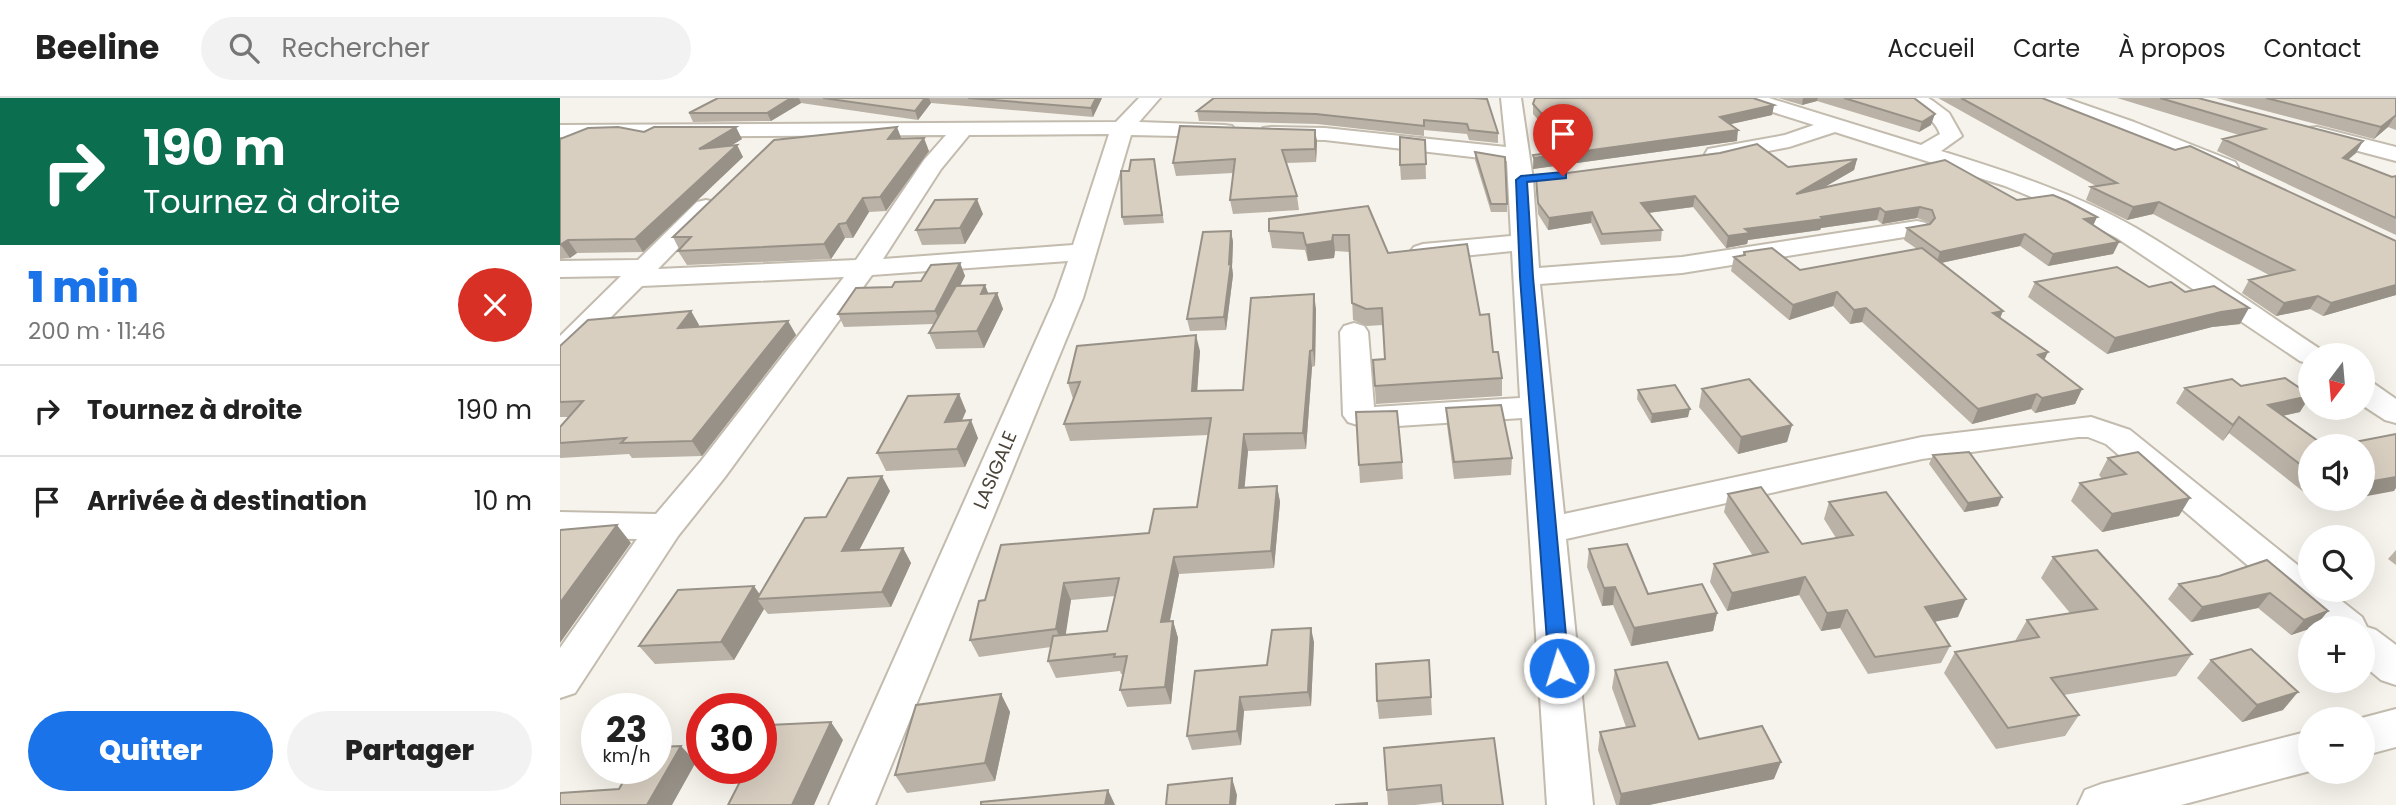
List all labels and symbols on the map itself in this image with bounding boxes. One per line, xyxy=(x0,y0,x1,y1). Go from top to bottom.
pin xyxy=(1533,104,1593,176)
north arrow xyxy=(2298,343,2375,420)
street label: LASIGALE xyxy=(966,427,1024,513)
position arrow xyxy=(1522,631,1596,705)
speed limit sign: 30 xyxy=(686,693,777,784)

